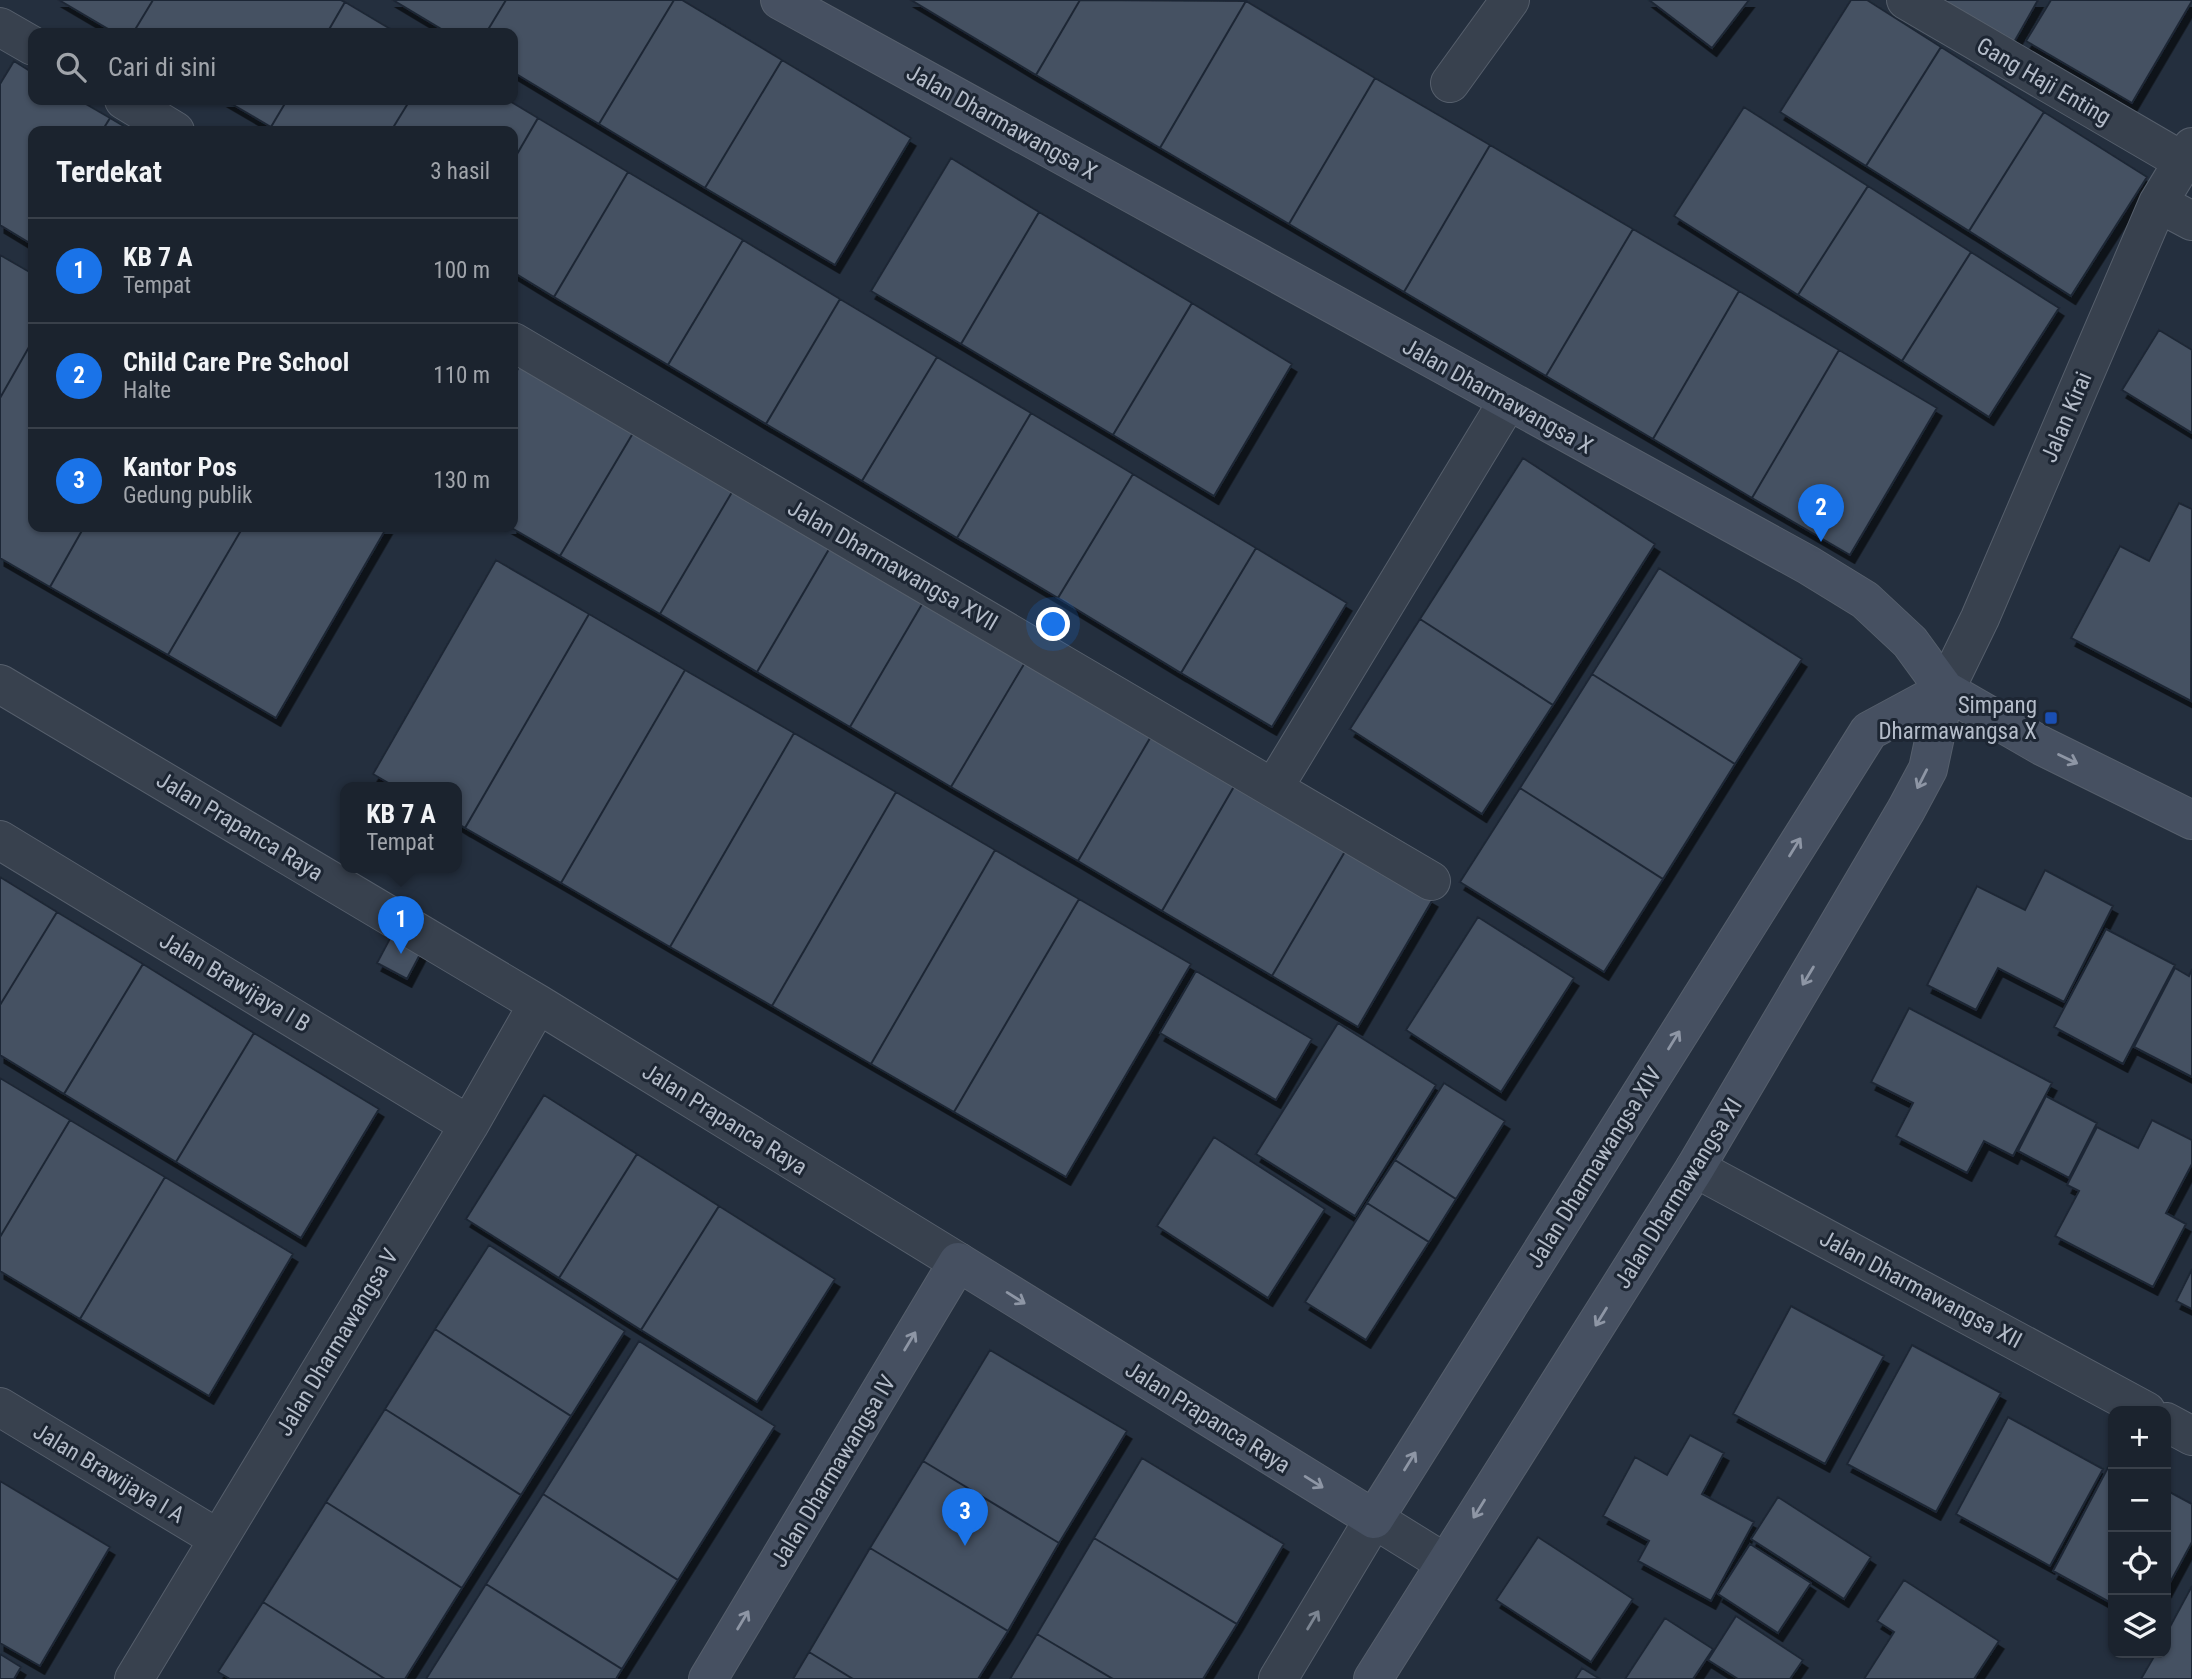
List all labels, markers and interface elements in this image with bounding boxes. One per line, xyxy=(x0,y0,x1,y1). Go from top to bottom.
search box xyxy=(28,28,518,105)
street label: Gang Haji Enting xyxy=(1972,32,2116,131)
icon: search xyxy=(52,48,90,86)
text: Cari di sini xyxy=(108,52,216,82)
street label: Jalan Dharmawangsa X xyxy=(902,59,1102,186)
text: Terdekat xyxy=(56,154,162,189)
text: 3 hasil xyxy=(430,158,490,185)
text: KB 7 A xyxy=(123,242,193,272)
text: 1 xyxy=(73,257,85,284)
text: 100 m xyxy=(433,257,490,284)
text: Tempat xyxy=(123,272,191,299)
street label: Jalan Dharmawangsa X xyxy=(1398,333,1598,460)
text: Child Care Pre School xyxy=(123,347,349,377)
text: 2 xyxy=(73,362,85,389)
text: 110 m xyxy=(433,362,490,389)
street label: Jalan Kirai xyxy=(2035,368,2098,466)
text: Halte xyxy=(123,377,171,404)
text: Kantor Pos xyxy=(123,452,237,482)
text: 3 xyxy=(73,467,85,494)
text: 130 m xyxy=(433,467,490,494)
text: Gedung publik xyxy=(123,482,252,509)
pin: 2 xyxy=(1798,484,1844,542)
street label: Jalan Dharmawangsa XVII xyxy=(783,494,1003,637)
your location xyxy=(1036,607,1070,641)
place label: Simpang Dharmawangsa X xyxy=(1878,692,2037,745)
marker: Simpang Dharmawangsa X xyxy=(2043,710,2059,726)
one-way arrow xyxy=(2057,753,2078,766)
street label: Jalan Prapanca Raya xyxy=(152,766,328,887)
one-way arrow xyxy=(1915,768,1929,789)
popup xyxy=(340,782,462,873)
text: KB 7 A xyxy=(366,799,436,829)
text: Tempat xyxy=(366,829,434,856)
one-way arrow xyxy=(1789,838,1803,858)
pin: 1 xyxy=(378,896,424,954)
street label: Jalan Brawijaya I B xyxy=(155,927,315,1038)
one-way arrow xyxy=(1801,966,1815,986)
one-way arrow xyxy=(1668,1031,1682,1051)
street label: Jalan Prapanca Raya xyxy=(637,1058,812,1181)
street label: Jalan Dharmawangsa XIV xyxy=(1522,1062,1667,1273)
street label: Jalan Dharmawangsa XI xyxy=(1609,1093,1748,1293)
street label: Jalan Dharmawangsa XII xyxy=(1815,1225,2026,1354)
street label: Jalan Dharmawangsa V xyxy=(271,1244,404,1441)
one-way arrow xyxy=(1006,1291,1025,1306)
one-way arrow xyxy=(1593,1306,1607,1326)
one-way arrow xyxy=(904,1332,918,1352)
street label: Jalan Prapanca Raya xyxy=(1120,1356,1295,1479)
street label: Jalan Dharmawangsa IV xyxy=(765,1370,902,1572)
map controls xyxy=(2108,1406,2171,1658)
button: + xyxy=(2108,1406,2171,1469)
street label: Jalan Brawijaya I A xyxy=(28,1418,189,1529)
one-way arrow xyxy=(1402,1452,1417,1471)
button: − xyxy=(2108,1469,2171,1532)
one-way arrow xyxy=(1303,1475,1323,1489)
pin: 3 xyxy=(942,1488,988,1546)
one-way arrow xyxy=(1472,1499,1487,1518)
button: locate xyxy=(2108,1532,2171,1595)
button: layers xyxy=(2108,1595,2171,1658)
one-way arrow xyxy=(736,1611,750,1631)
one-way arrow xyxy=(1306,1611,1320,1631)

